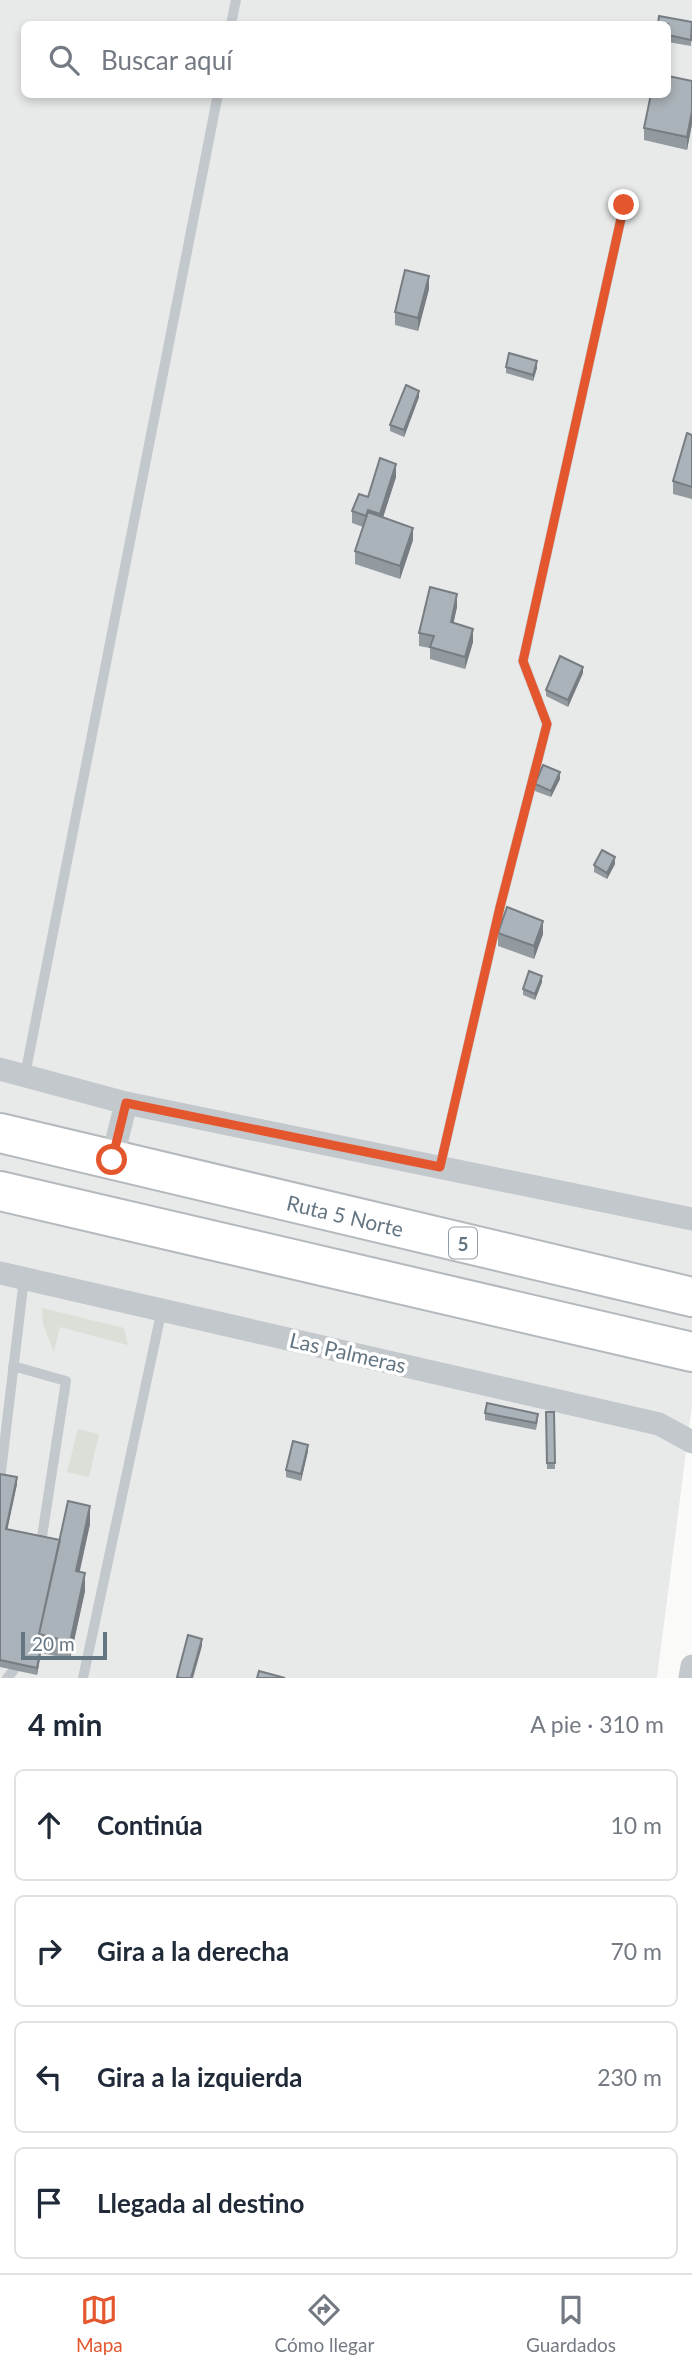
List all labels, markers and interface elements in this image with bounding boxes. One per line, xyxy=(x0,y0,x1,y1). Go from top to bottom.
search box xyxy=(21,21,671,98)
icon: search xyxy=(45,41,83,79)
text: Buscar aquí xyxy=(101,44,232,76)
route end xyxy=(608,189,639,220)
route start xyxy=(96,1144,127,1175)
street label: Ruta 5 Norte xyxy=(285,1189,406,1241)
road number: 5 xyxy=(449,1228,477,1259)
street label: Las Palmeras xyxy=(287,1326,409,1378)
scale bar xyxy=(21,1629,107,1661)
text: 20 m xyxy=(32,1632,75,1655)
text: 4 min xyxy=(28,1706,102,1742)
text: A pie · 310 m xyxy=(530,1710,664,1738)
icon: ahead xyxy=(30,1806,68,1844)
text: Continúa xyxy=(97,1809,203,1841)
text: 10 m xyxy=(611,1811,662,1839)
icon: right xyxy=(30,1932,68,1970)
text: Gira a la derecha xyxy=(97,1935,289,1967)
text: 70 m xyxy=(611,1937,662,1965)
icon: left xyxy=(30,2058,68,2096)
text: Gira a la izquierda xyxy=(97,2061,303,2093)
text: 230 m xyxy=(597,2063,662,2091)
icon: arrive xyxy=(30,2184,68,2222)
text: Llegada al destino xyxy=(97,2187,304,2219)
tab: Mapa xyxy=(76,2291,123,2356)
tab: Cómo llegar xyxy=(275,2291,374,2356)
tab: Guardados xyxy=(526,2291,616,2356)

